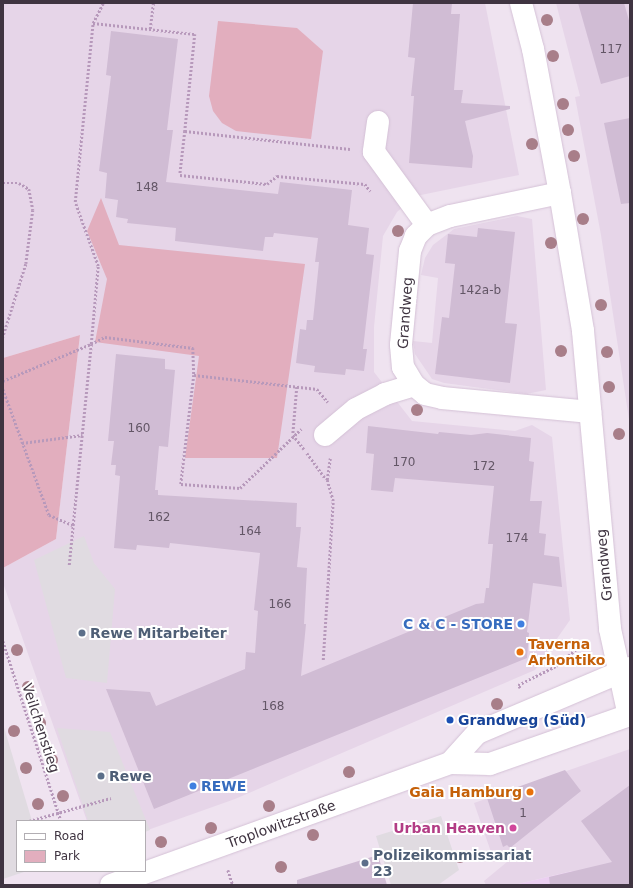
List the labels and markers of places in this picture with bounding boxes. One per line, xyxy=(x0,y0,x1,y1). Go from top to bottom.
place label: C & C - STORE xyxy=(403,616,513,632)
marker: C & C - STORE xyxy=(516,619,526,629)
place label: Rewe Mitarbeiter xyxy=(90,625,227,641)
marker: Rewe Mitarbeiter xyxy=(77,628,87,638)
place label: Taverna Arhontiko xyxy=(528,636,605,668)
marker: Taverna Arhontiko xyxy=(515,647,525,657)
place label: Grandweg (Süd) xyxy=(458,712,586,728)
marker: Grandweg (Süd) xyxy=(445,715,455,725)
place label: Rewe xyxy=(109,768,152,784)
marker: Rewe xyxy=(96,771,106,781)
place label: REWE xyxy=(201,778,246,794)
marker: REWE xyxy=(188,781,198,791)
place label: Gaia Hamburg xyxy=(409,784,522,800)
marker: Gaia Hamburg xyxy=(525,787,535,797)
place label: Urban Heaven xyxy=(393,820,505,836)
marker: Urban Heaven xyxy=(508,823,518,833)
place label: Polizeikommissariat 23 xyxy=(373,847,531,880)
marker: Polizeikommissariat 23 xyxy=(360,858,370,868)

